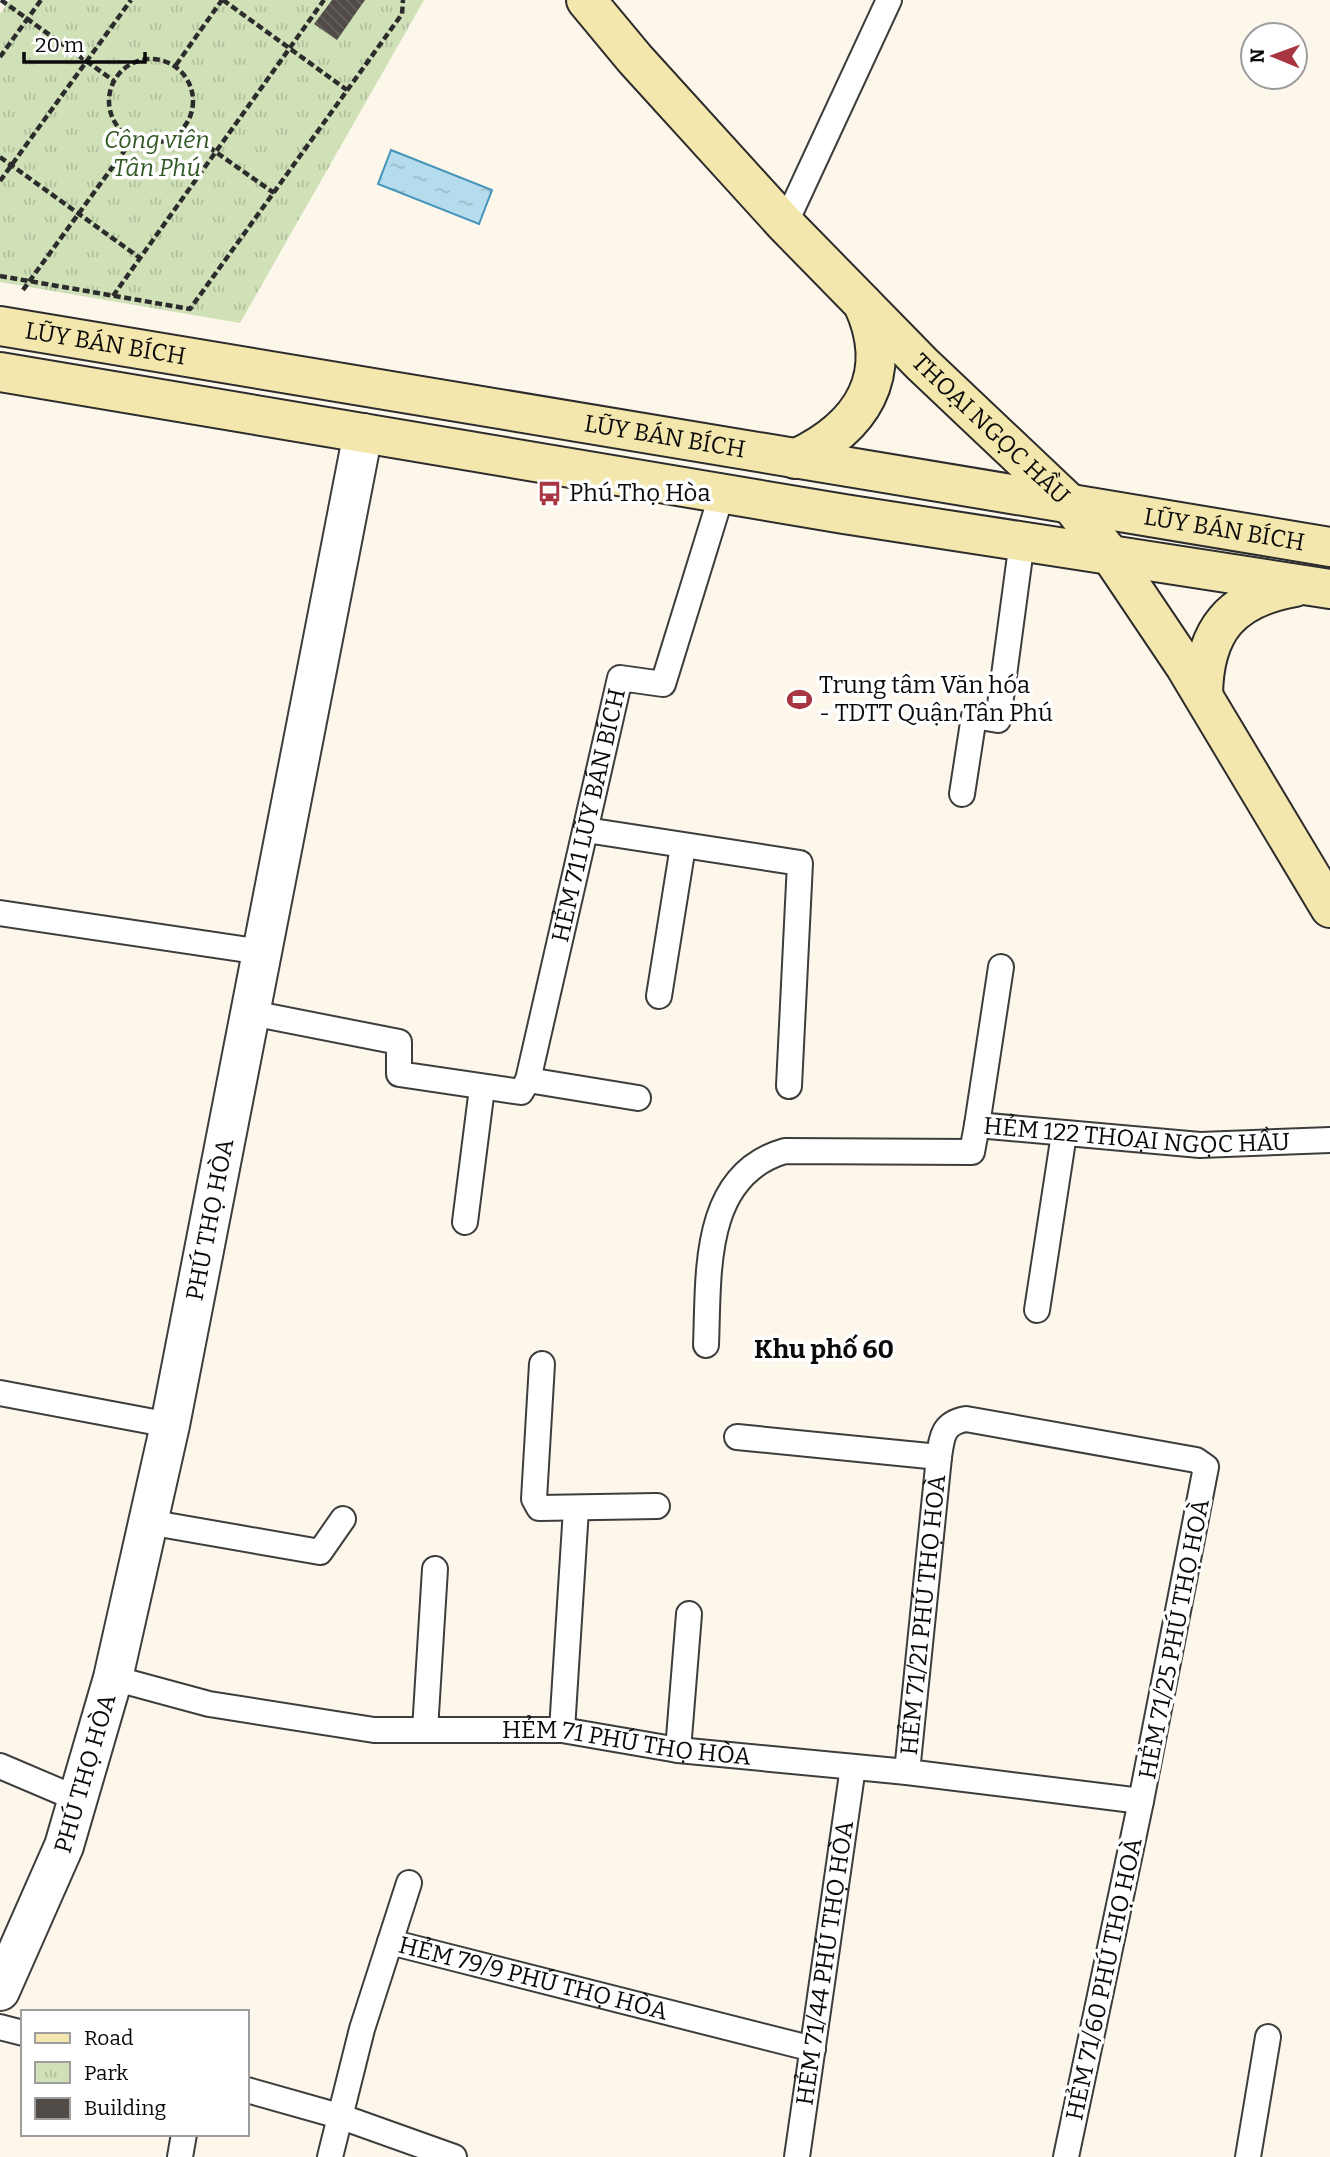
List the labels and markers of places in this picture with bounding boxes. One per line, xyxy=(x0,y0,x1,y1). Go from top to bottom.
bus stop icon: Phú Thọ Hòa xyxy=(535,479,563,507)
place label: Phú Thọ Hòa xyxy=(569,479,711,507)
place label: Trung tâm Văn hóa - TDTT Quận Tân Phú xyxy=(819,671,1053,727)
sports icon: Trung tâm Văn hóa - TDTT Quận Tân Phú xyxy=(785,685,813,713)

